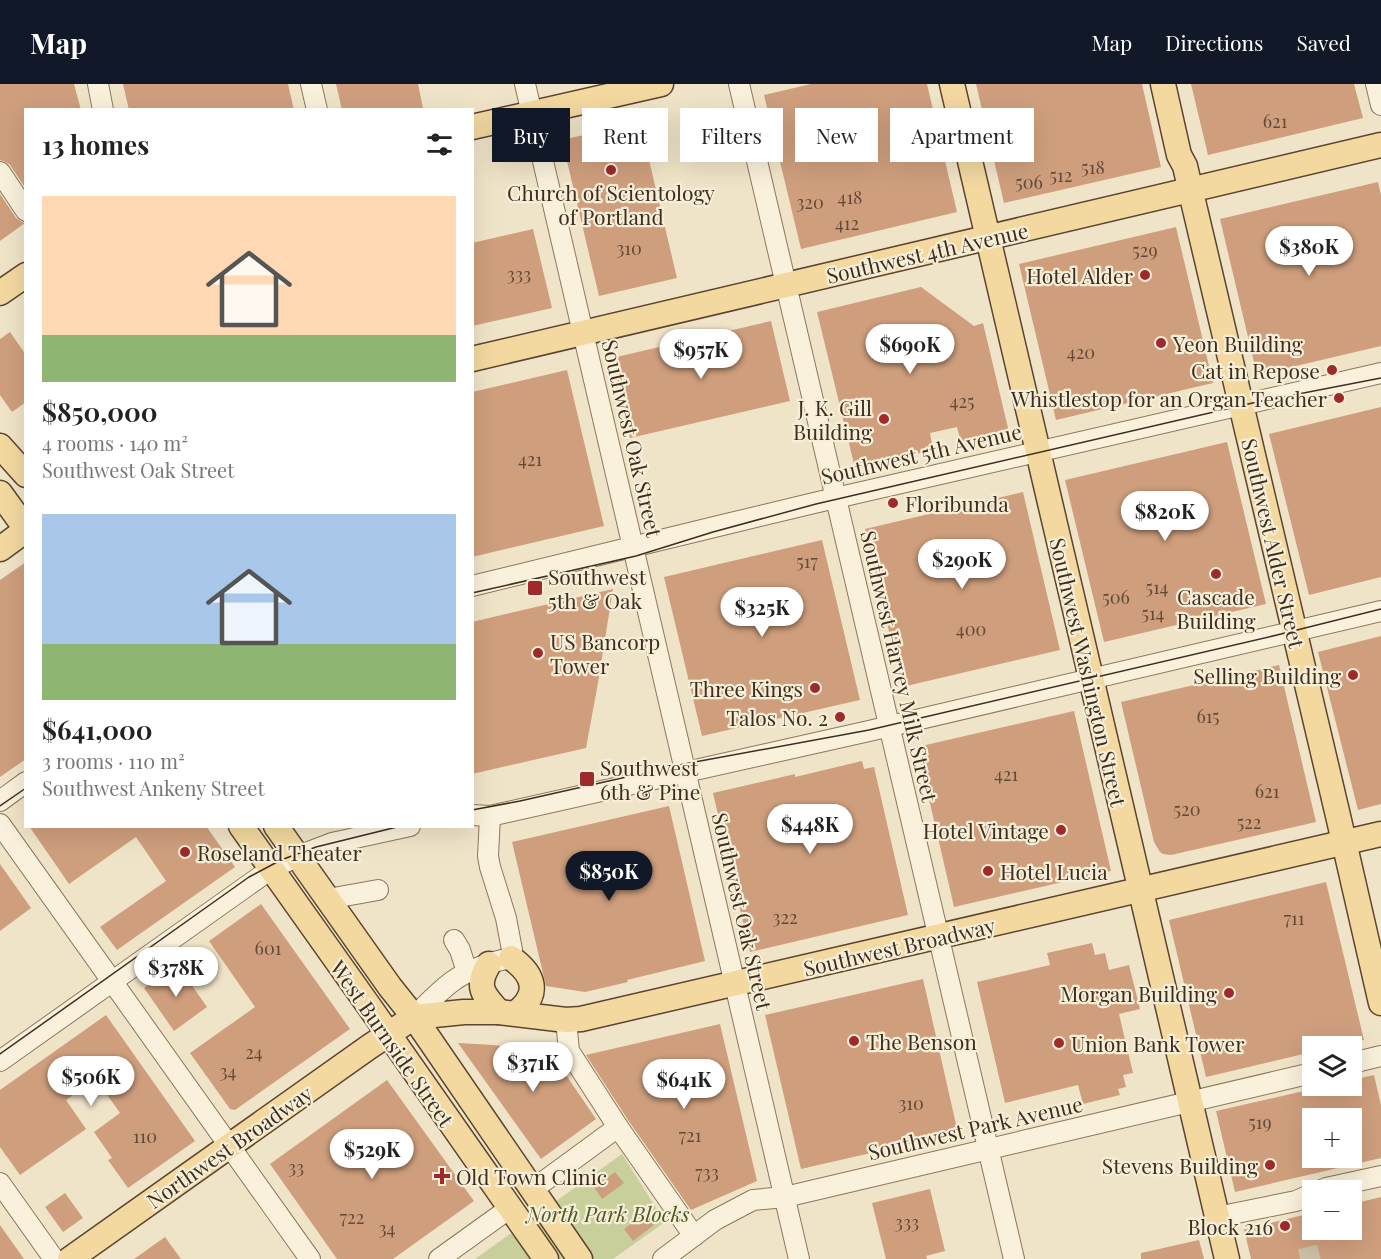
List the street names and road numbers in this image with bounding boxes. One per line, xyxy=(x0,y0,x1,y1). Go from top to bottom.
street label: Southwest 4th Avenue xyxy=(823,215,1031,289)
street label: Southwest Oak Street xyxy=(597,337,669,540)
street label: Southwest 5th Avenue xyxy=(818,416,1024,490)
street label: Southwest Alder Street xyxy=(1236,435,1312,651)
street label: Southwest Harvey Milk Street xyxy=(855,528,945,805)
street label: Southwest Washington Street xyxy=(1044,535,1134,810)
street label: Southwest Oak Street xyxy=(707,810,779,1013)
street label: Southwest Broadway xyxy=(800,910,998,982)
street label: West Burnside Street xyxy=(324,953,461,1132)
street label: Northwest Broadway xyxy=(141,1078,318,1214)
street label: Southwest Park Avenue xyxy=(865,1089,1085,1165)

